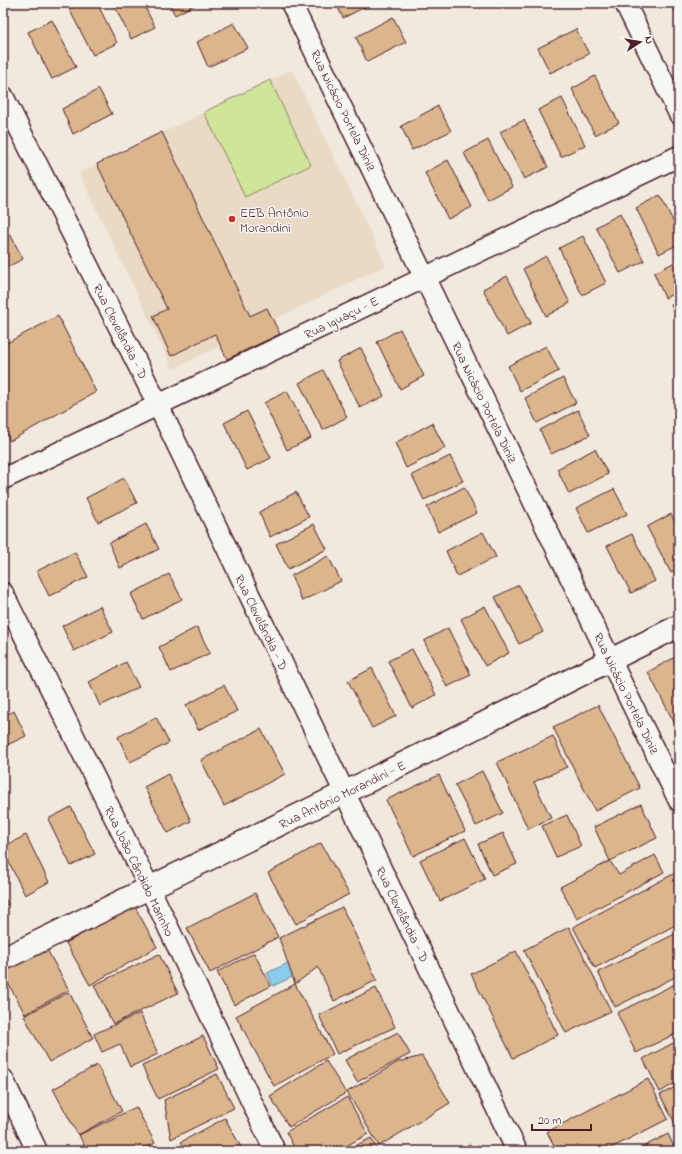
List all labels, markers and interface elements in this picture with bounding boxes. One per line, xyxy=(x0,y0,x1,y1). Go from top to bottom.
north arrow xyxy=(620,22,660,62)
text: N xyxy=(640,35,657,45)
street label: Rua Nicácio Portela Diniz xyxy=(305,47,381,175)
place label: EEB Antônio Morandini xyxy=(240,204,309,238)
marker: EEB Antônio Morandini xyxy=(227,214,237,224)
street label: Rua Clevelândia - D xyxy=(87,281,152,383)
street label: Rua Iguaçu - E xyxy=(301,292,383,345)
street label: Rua Nicácio Portela Diniz xyxy=(446,339,522,467)
street label: Rua Clevelândia - D xyxy=(229,572,292,674)
street label: Rua Nicácio Portela Diniz xyxy=(588,630,664,758)
street label: Rua Antônio Morandini - E xyxy=(276,756,409,834)
street label: Rua João Cândido Marinho xyxy=(99,803,179,940)
street label: Rua Clevelândia - D xyxy=(370,864,433,966)
scale bar xyxy=(532,1106,591,1132)
text: 20 m xyxy=(538,1112,561,1130)

